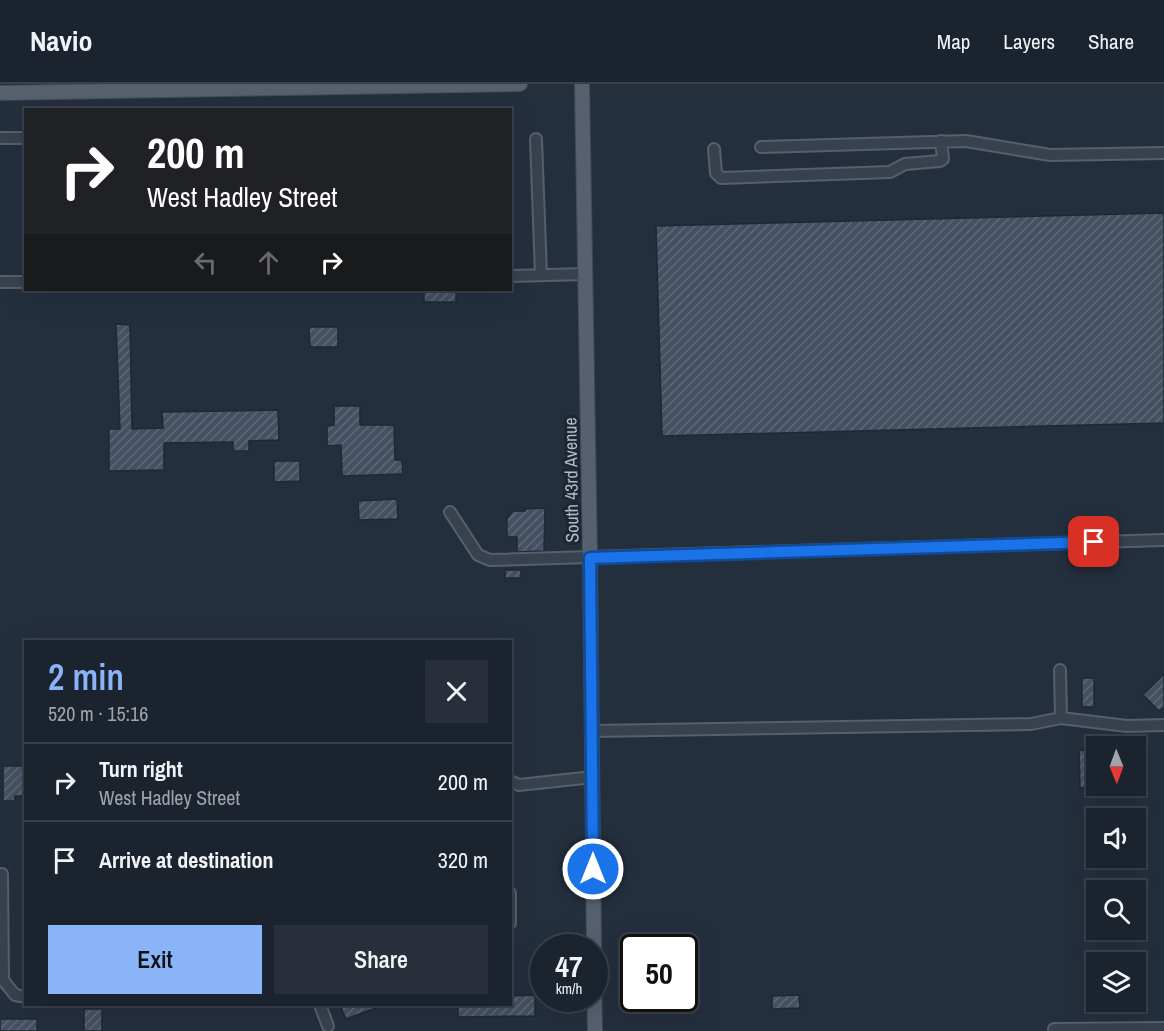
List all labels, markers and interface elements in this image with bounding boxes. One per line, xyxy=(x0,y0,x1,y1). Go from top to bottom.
text: Navio xyxy=(30,22,93,60)
text: Map xyxy=(937,27,970,56)
text: Layers xyxy=(1003,27,1055,56)
text: Share xyxy=(1088,27,1134,56)
text: 200 m xyxy=(147,125,245,181)
icon: right xyxy=(48,132,126,210)
text: West Hadley Street xyxy=(147,179,337,215)
icon: left xyxy=(189,246,222,279)
icon: ahead xyxy=(252,246,285,279)
icon: right xyxy=(315,246,348,279)
street label: South 43rd Avenue xyxy=(557,417,585,543)
pin xyxy=(1068,516,1119,567)
icon: arrive xyxy=(1077,525,1110,558)
text: 2 min xyxy=(48,653,124,701)
button: close xyxy=(425,660,488,723)
text: 520 m · 15:16 xyxy=(48,700,148,727)
north arrow xyxy=(1086,736,1146,796)
map controls xyxy=(1086,736,1146,1012)
text: Turn right xyxy=(99,754,183,784)
icon: right xyxy=(48,766,81,799)
text: 200 m xyxy=(438,767,488,797)
text: West Hadley Street xyxy=(99,784,240,811)
button: sound xyxy=(1086,808,1146,868)
position arrow xyxy=(561,837,625,901)
icon: arrive xyxy=(48,844,81,877)
text: Arrive at destination xyxy=(99,845,273,875)
text: 320 m xyxy=(438,845,488,875)
button: search xyxy=(1086,880,1146,940)
button: Exit xyxy=(48,925,262,994)
button: Share xyxy=(274,925,488,994)
speed limit sign: 50 xyxy=(620,934,698,1012)
text: 47 xyxy=(555,946,583,986)
button: layers xyxy=(1086,952,1146,1012)
text: km/h xyxy=(556,978,582,999)

